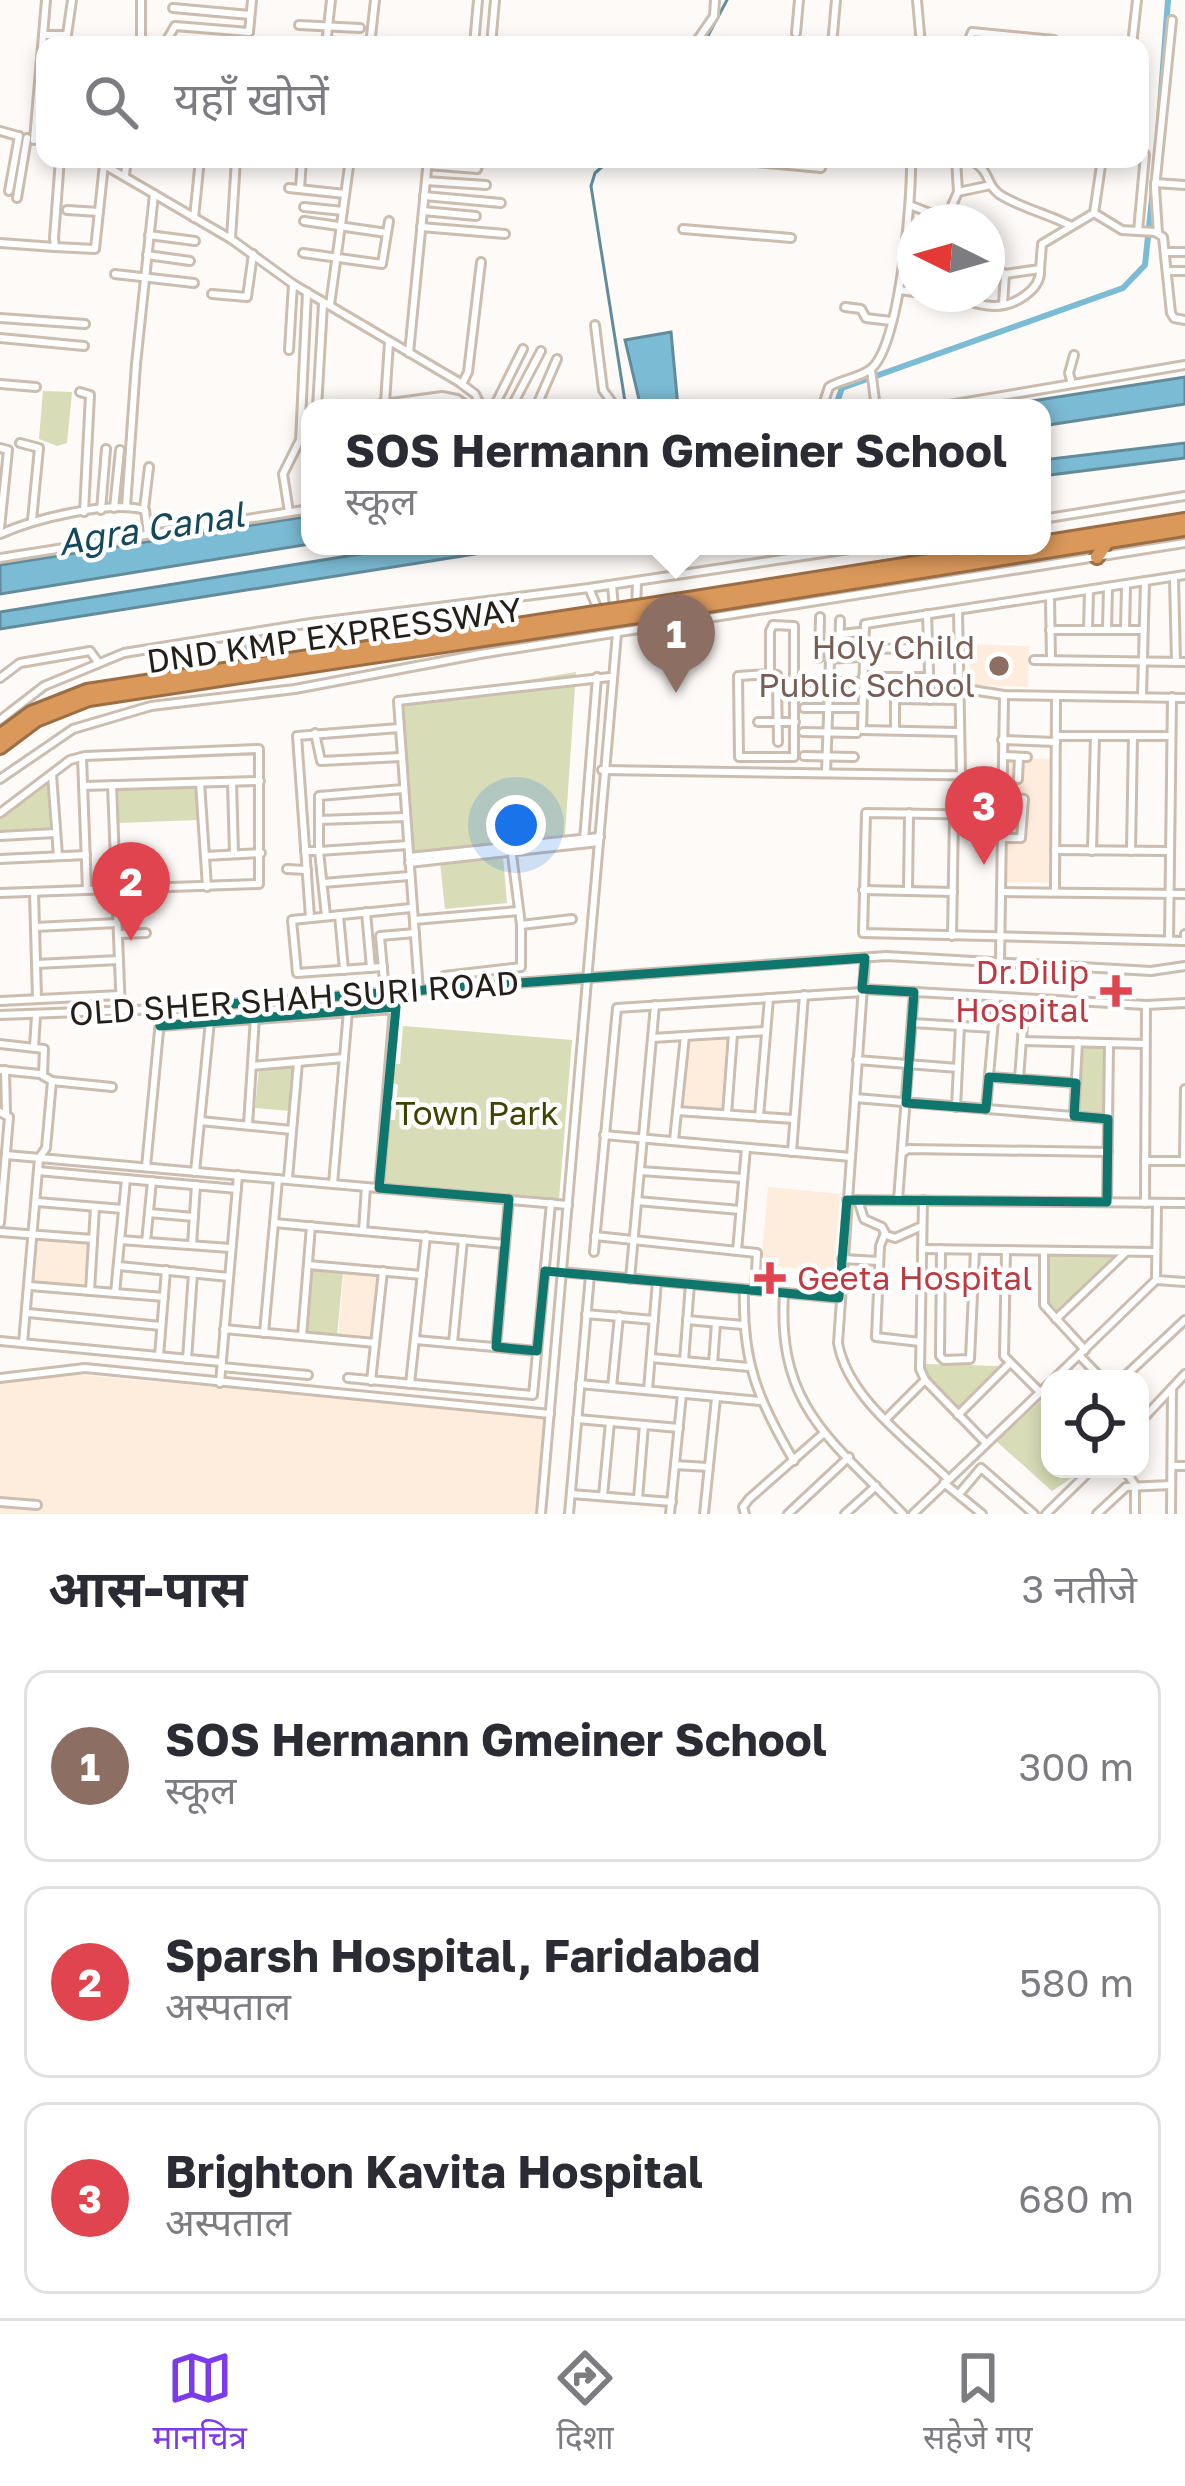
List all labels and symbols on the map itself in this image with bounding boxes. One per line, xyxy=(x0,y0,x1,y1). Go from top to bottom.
north arrow xyxy=(897,204,1005,312)
water label: Agra Canal xyxy=(55,491,248,563)
street label: DND KMP EXPRESSWAY xyxy=(144,589,524,680)
pin: 1 xyxy=(637,594,715,693)
place label: Holy Child Public School xyxy=(758,627,975,704)
marker: Holy Child Public School xyxy=(986,653,1012,679)
pin: 3 xyxy=(945,766,1023,865)
your location xyxy=(486,795,546,855)
pin: 2 xyxy=(92,842,170,941)
place label: Dr.Dilip Hospital xyxy=(955,952,1089,1029)
street label: OLD SHER SHAH SURI ROAD xyxy=(68,962,520,1033)
marker: Dr.Dilip Hospital xyxy=(1100,975,1132,1007)
park label: Town Park xyxy=(395,1093,559,1132)
place label: Geeta Hospital xyxy=(797,1258,1033,1297)
marker: Geeta Hospital xyxy=(754,1262,786,1294)

